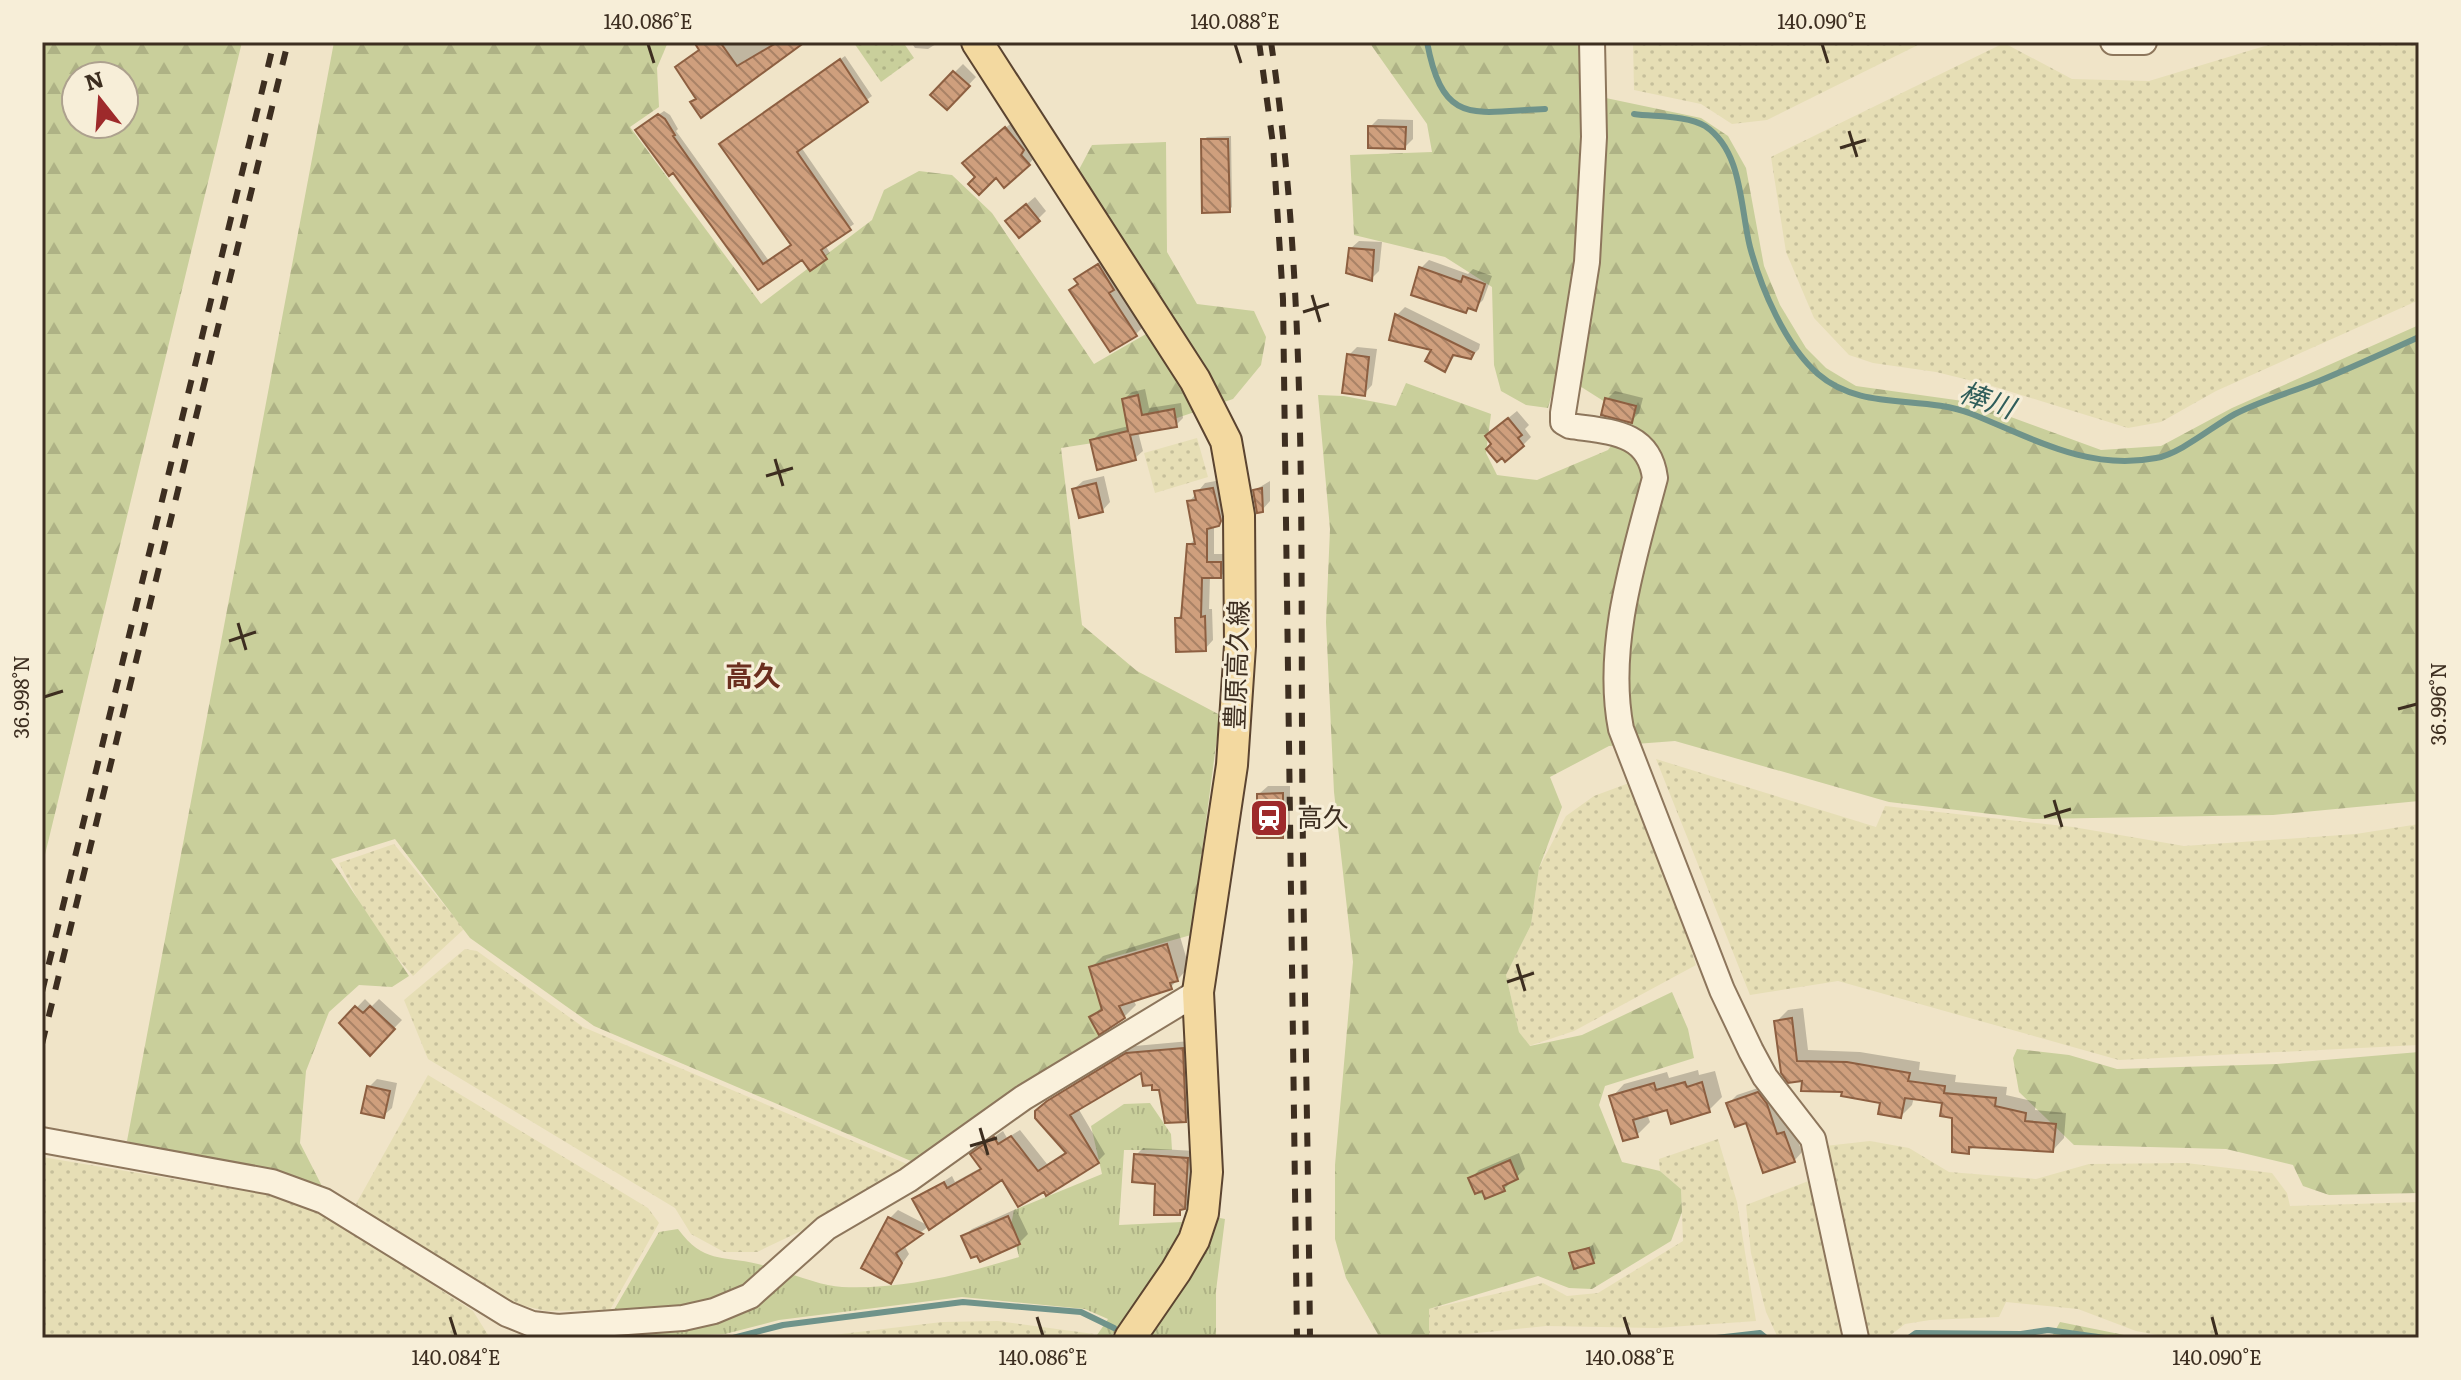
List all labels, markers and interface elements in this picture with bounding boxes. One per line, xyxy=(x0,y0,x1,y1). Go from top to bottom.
text: 140.086°E xyxy=(603,5,693,35)
text: 140.088°E xyxy=(1190,5,1280,35)
text: 140.090°E xyxy=(1777,5,1867,35)
north arrow xyxy=(60,60,140,140)
text: N xyxy=(80,61,107,98)
water label: 棒川 xyxy=(1954,369,2024,428)
street label: 豊原高久線 xyxy=(1213,599,1256,731)
district label: 高久 xyxy=(725,653,781,695)
text: 36.998°N xyxy=(5,655,35,739)
text: 36.996°N xyxy=(2422,662,2452,746)
place label: 高久 xyxy=(1297,796,1349,835)
station icon: 高久 xyxy=(1248,797,1290,839)
text: 140.084°E xyxy=(411,1341,501,1371)
text: 140.086°E xyxy=(998,1341,1088,1371)
text: 140.088°E xyxy=(1585,1341,1675,1371)
text: 140.090°E xyxy=(2172,1341,2262,1371)

